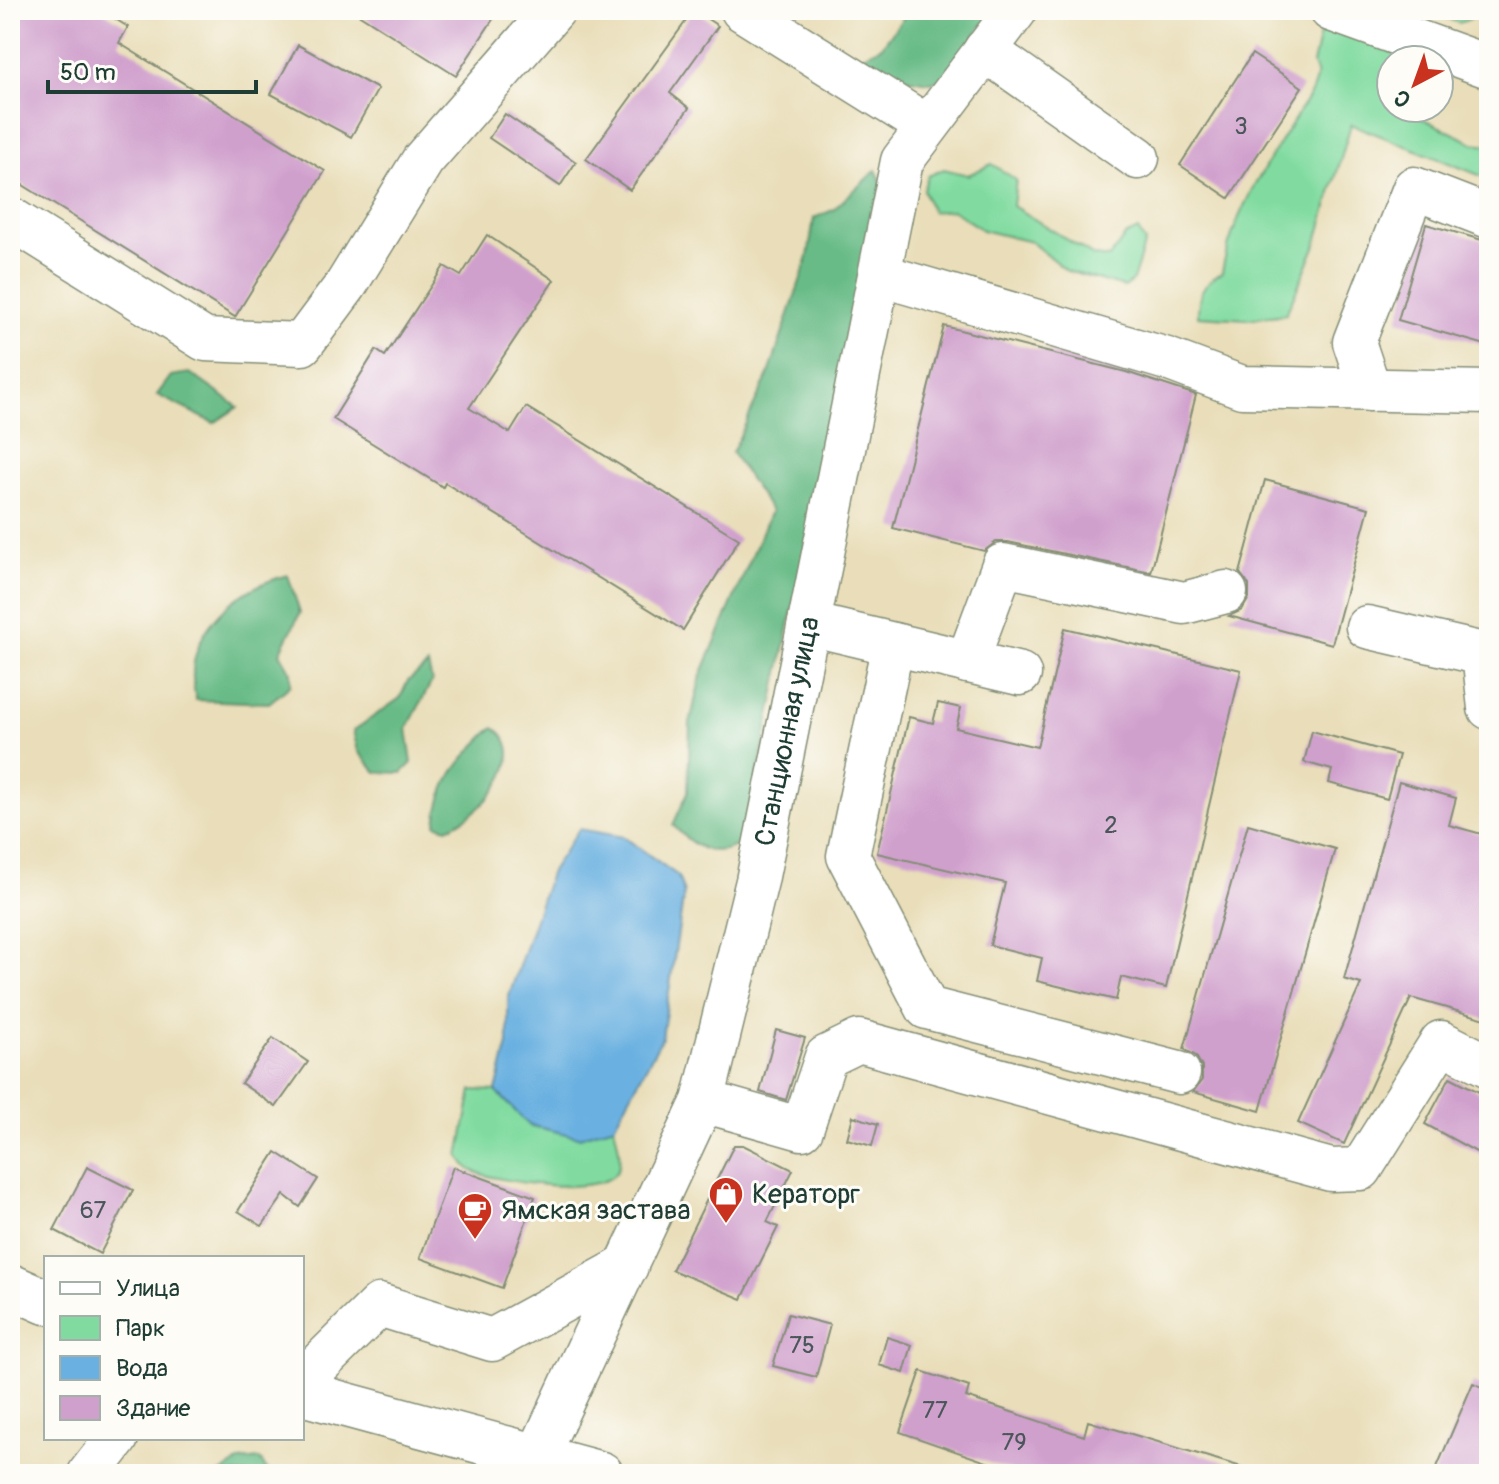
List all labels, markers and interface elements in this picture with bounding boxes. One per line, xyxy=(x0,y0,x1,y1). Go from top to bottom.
scale bar xyxy=(48,44,256,94)
north arrow xyxy=(1375,44,1455,124)
text: 50 m xyxy=(60,58,116,87)
text: С xyxy=(1388,83,1417,113)
house number: 3 xyxy=(1234,112,1248,141)
street label: Станционная улица xyxy=(747,613,827,849)
house number: 2 xyxy=(1104,811,1118,840)
shop icon: Кераторг xyxy=(707,1175,745,1225)
place label: Кераторг xyxy=(752,1177,860,1212)
cafe icon: Ямская застава xyxy=(456,1191,494,1241)
place label: Ямская застава xyxy=(501,1193,691,1228)
house number: 67 xyxy=(80,1196,107,1225)
legend xyxy=(44,1256,304,1440)
text: Улица xyxy=(116,1274,180,1303)
text: Парк xyxy=(116,1314,165,1343)
house number: 75 xyxy=(789,1331,815,1360)
text: Вода xyxy=(116,1354,168,1383)
text: Здание xyxy=(116,1394,191,1423)
house number: 77 xyxy=(922,1396,948,1425)
house number: 79 xyxy=(1001,1428,1027,1457)

